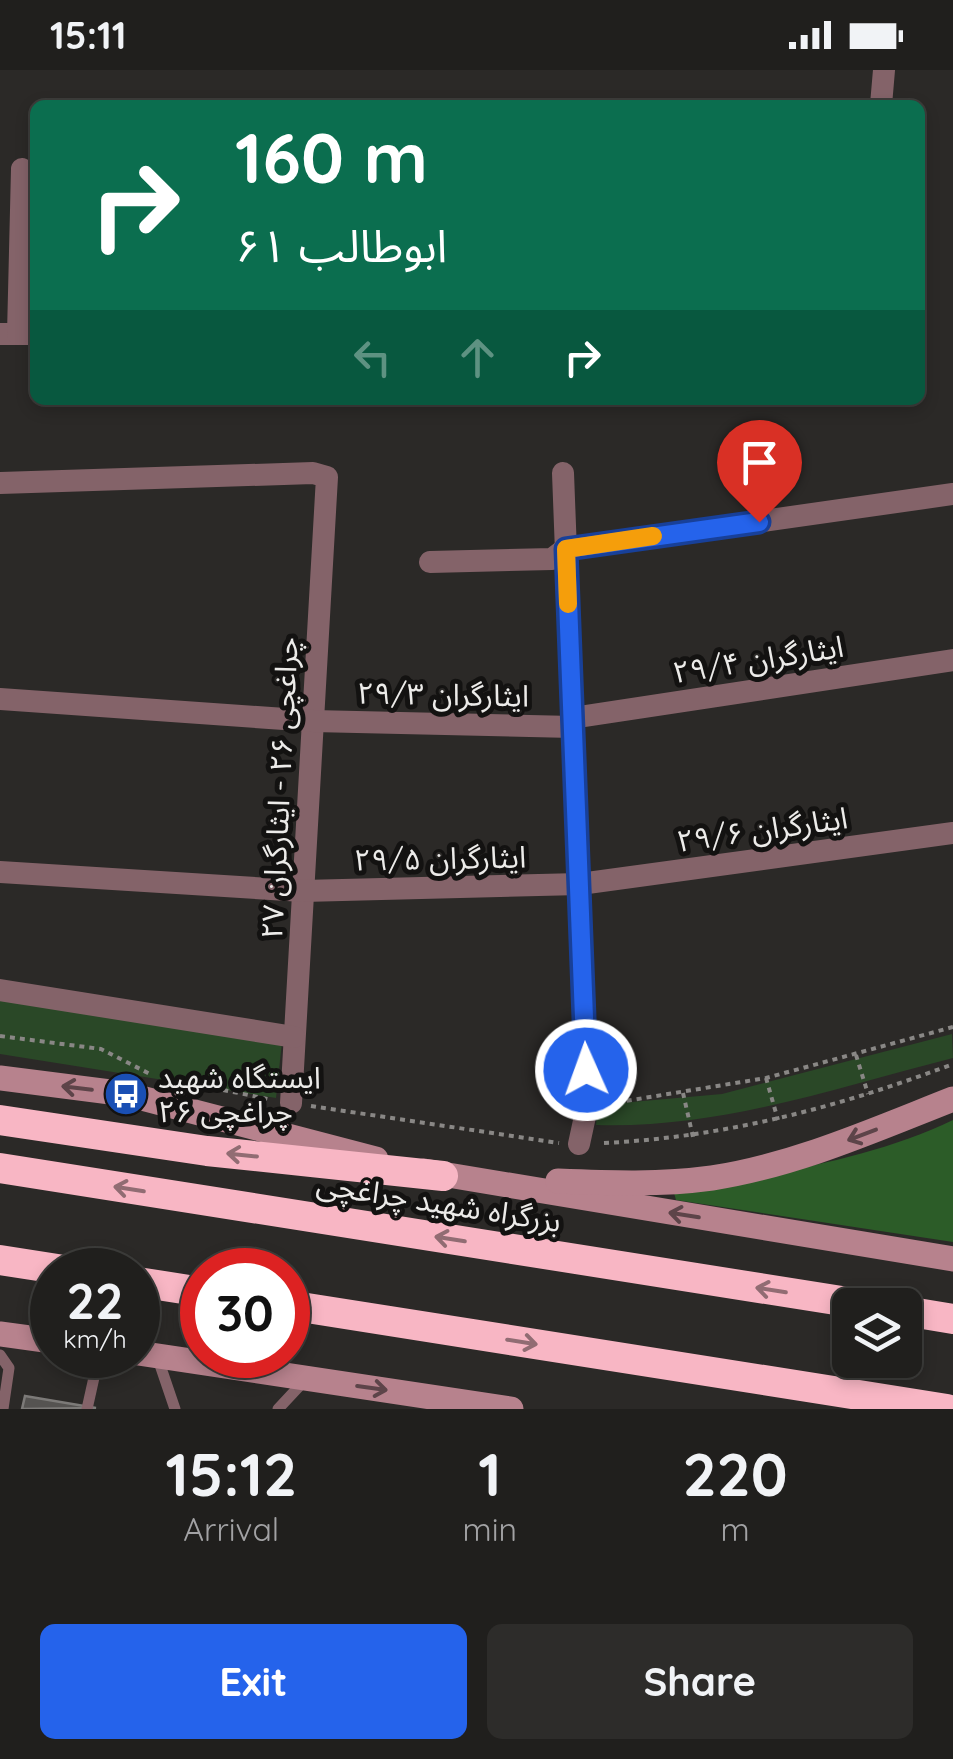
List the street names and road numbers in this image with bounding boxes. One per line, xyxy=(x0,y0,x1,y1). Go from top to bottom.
street label: ایثارگران ۲۹/۴ xyxy=(670,627,846,691)
street label: چراغچی ۲۶ - ایثارگران ۲۷ xyxy=(252,636,307,940)
street label: ایثارگران ۲۹/۳ xyxy=(357,673,529,715)
street label: ایثارگران ۲۹/۶ xyxy=(674,798,850,860)
street label: ایثارگران ۲۹/۵ xyxy=(354,837,526,879)
street label: بزرگراه شهید چراغچی xyxy=(314,1164,564,1241)

